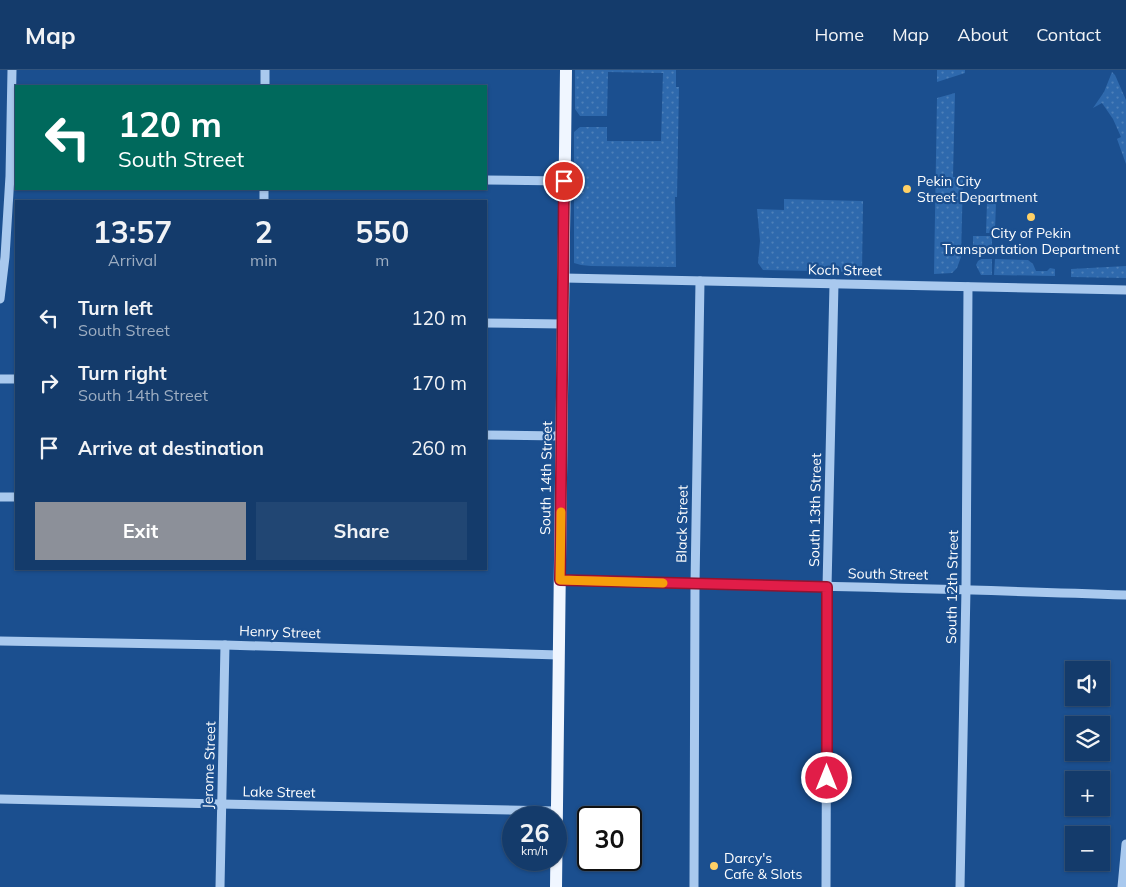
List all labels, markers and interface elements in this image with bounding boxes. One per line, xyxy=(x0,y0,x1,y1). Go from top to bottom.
text: Map xyxy=(25,20,76,50)
text: Home xyxy=(814,23,864,46)
text: Map xyxy=(892,23,929,46)
text: About xyxy=(957,23,1008,46)
text: Contact xyxy=(1036,23,1101,46)
text: 120 m xyxy=(118,102,222,146)
icon: left xyxy=(35,105,100,170)
text: South Street xyxy=(118,145,244,173)
pin xyxy=(543,160,585,202)
icon: arrive xyxy=(550,167,578,195)
place label: Pekin City Street Department xyxy=(917,172,1038,206)
marker: Pekin City Street Department xyxy=(901,183,913,195)
marker: City of Pekin Transportation Department xyxy=(1025,211,1037,223)
text: 13:57 xyxy=(93,213,172,251)
text: 2 xyxy=(255,213,273,251)
text: 550 xyxy=(355,213,409,251)
place label: City of Pekin Transportation Department xyxy=(942,224,1120,258)
text: Arrival xyxy=(108,250,157,270)
text: min xyxy=(250,250,277,270)
text: m xyxy=(375,250,389,270)
street label: Koch Street xyxy=(808,260,882,280)
text: Turn left xyxy=(78,296,153,320)
icon: left xyxy=(35,304,63,332)
text: 120 m xyxy=(411,306,467,330)
text: South Street xyxy=(78,320,170,340)
text: Turn right xyxy=(78,361,167,385)
icon: right xyxy=(35,369,63,397)
text: 170 m xyxy=(411,371,467,395)
text: South 14th Street xyxy=(78,385,208,405)
street label: South 14th Street xyxy=(536,421,556,535)
icon: arrive xyxy=(35,434,63,462)
text: Arrive at destination xyxy=(78,436,264,460)
text: 260 m xyxy=(411,436,467,460)
street label: South 13th Street xyxy=(805,453,825,567)
street label: Black Street xyxy=(672,485,692,563)
button: Exit xyxy=(35,502,246,560)
button: Share xyxy=(256,502,467,560)
street label: South 12th Street xyxy=(942,530,962,644)
street label: South Street xyxy=(848,564,928,584)
street label: Henry Street xyxy=(239,622,321,642)
map controls xyxy=(1065,661,1110,871)
button: sound xyxy=(1065,661,1110,706)
button: layers xyxy=(1065,716,1110,761)
street label: Jerome Street xyxy=(198,721,220,809)
position arrow xyxy=(800,751,852,803)
button: + xyxy=(1065,771,1110,816)
street label: Lake Street xyxy=(242,782,316,802)
speed limit sign: 30 xyxy=(577,806,642,871)
text: 26 xyxy=(519,817,550,848)
button: − xyxy=(1065,826,1110,871)
text: km/h xyxy=(521,843,548,858)
place label: Darcy's Cafe & Slots xyxy=(724,849,802,883)
marker: Darcy's Cafe & Slots xyxy=(708,860,720,872)

